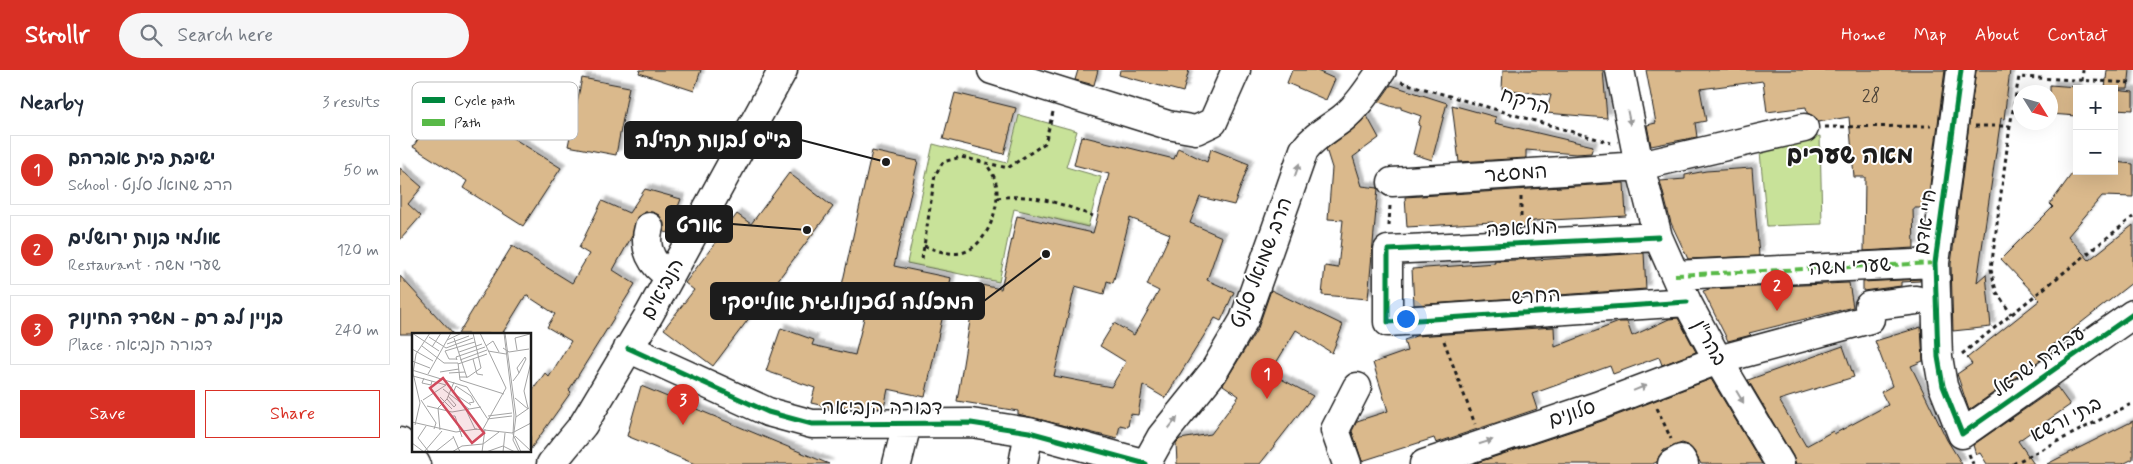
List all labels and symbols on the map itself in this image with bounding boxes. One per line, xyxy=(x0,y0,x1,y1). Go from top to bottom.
legend xyxy=(412,82,578,140)
street label: הרקח xyxy=(1497,82,1553,122)
house number: 28 xyxy=(1862,84,1880,108)
north arrow xyxy=(2013,85,2058,130)
text: Cycle path xyxy=(454,92,515,110)
one-way arrow xyxy=(1625,110,1633,125)
text: Path xyxy=(454,114,481,132)
callout: בי"ס לבנות תהילה xyxy=(625,122,801,158)
text: בי"ס לבנות תהילה xyxy=(635,127,791,155)
district label: מאה שערים xyxy=(1787,140,1913,173)
street label: המסגר xyxy=(1484,158,1548,190)
one-way arrow xyxy=(1293,162,1301,177)
street label: חיי אדם xyxy=(1908,188,1944,256)
street label: הרב שמואל סלנט xyxy=(1225,194,1299,332)
callout: אורט xyxy=(666,206,732,242)
text: אורט xyxy=(676,212,722,240)
street label: המלאכה xyxy=(1486,214,1558,244)
street label: שערי משה xyxy=(1808,251,1892,283)
street label: הנביאים xyxy=(635,253,691,325)
pin: 2 xyxy=(1761,270,1793,311)
street label: החרש xyxy=(1510,282,1562,312)
callout: המכללה לטכנולוגית אולייסקי xyxy=(711,283,984,319)
text: המכללה לטכנולוגית אולייסקי xyxy=(722,289,974,317)
your location xyxy=(1393,306,1419,332)
street label: בהר"ן xyxy=(1685,315,1733,371)
street label: עבודת ישראל xyxy=(1987,320,2091,404)
inset map xyxy=(412,333,531,452)
pin: 1 xyxy=(1251,358,1283,399)
pin: 3 xyxy=(667,384,699,425)
one-way arrow xyxy=(1633,384,1647,392)
one-way arrow xyxy=(1735,390,1744,403)
street label: בתי ורשא xyxy=(2026,391,2106,449)
street label: סלונים xyxy=(1545,394,1599,434)
street label: דבורה הנביאה xyxy=(821,395,943,422)
one-way arrow xyxy=(1167,417,1178,430)
one-way arrow xyxy=(1479,438,1494,445)

